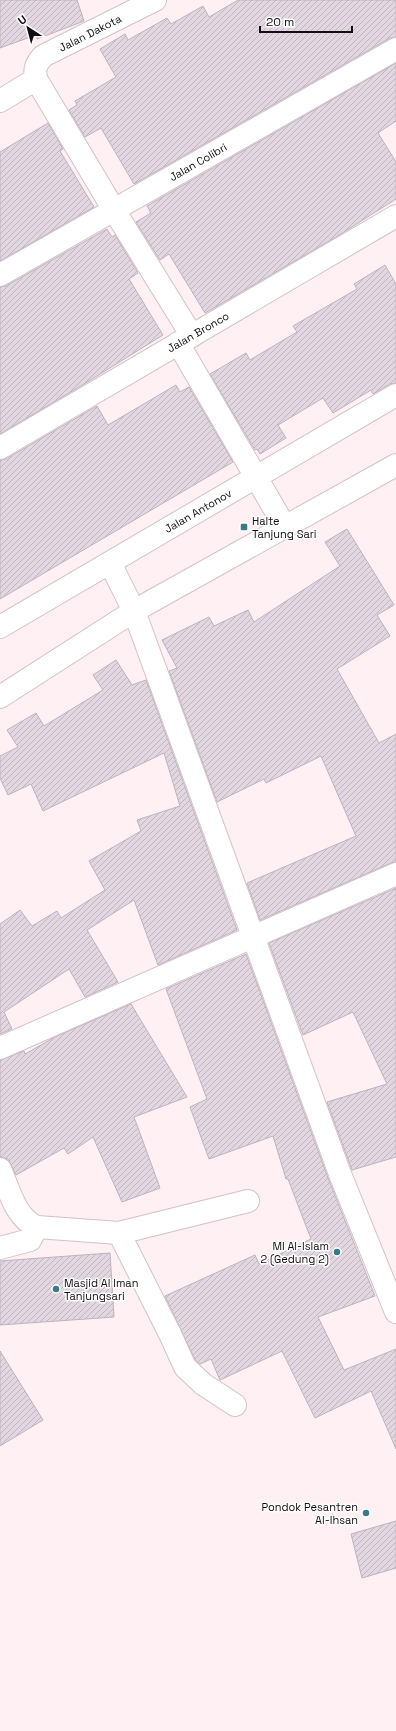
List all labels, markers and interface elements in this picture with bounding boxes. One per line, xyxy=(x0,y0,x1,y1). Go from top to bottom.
north arrow xyxy=(8,8,48,48)
scale bar xyxy=(260,8,352,34)
street label: Jalan Dakota xyxy=(56,11,124,55)
text: U xyxy=(15,12,29,28)
text: 20 m xyxy=(266,14,294,30)
street label: Jalan Colibri xyxy=(167,140,230,184)
street label: Jalan Bronco xyxy=(164,309,232,355)
street label: Jalan Antonov xyxy=(162,486,234,536)
place label: Halte Tanjung Sari xyxy=(252,514,317,541)
marker: Halte Tanjung Sari xyxy=(239,522,249,532)
place label: MI Al-Islam 2 (Gedung 2) xyxy=(260,1239,329,1266)
marker: MI Al-Islam 2 (Gedung 2) xyxy=(332,1247,342,1257)
place label: Masjid Al Iman Tanjungsari xyxy=(64,1276,138,1303)
marker: Masjid Al Iman Tanjungsari xyxy=(51,1284,61,1294)
place label: Pondok Pesantren Al-Ihsan xyxy=(262,1500,358,1527)
marker: Pondok Pesantren Al-Ihsan xyxy=(361,1508,371,1518)

